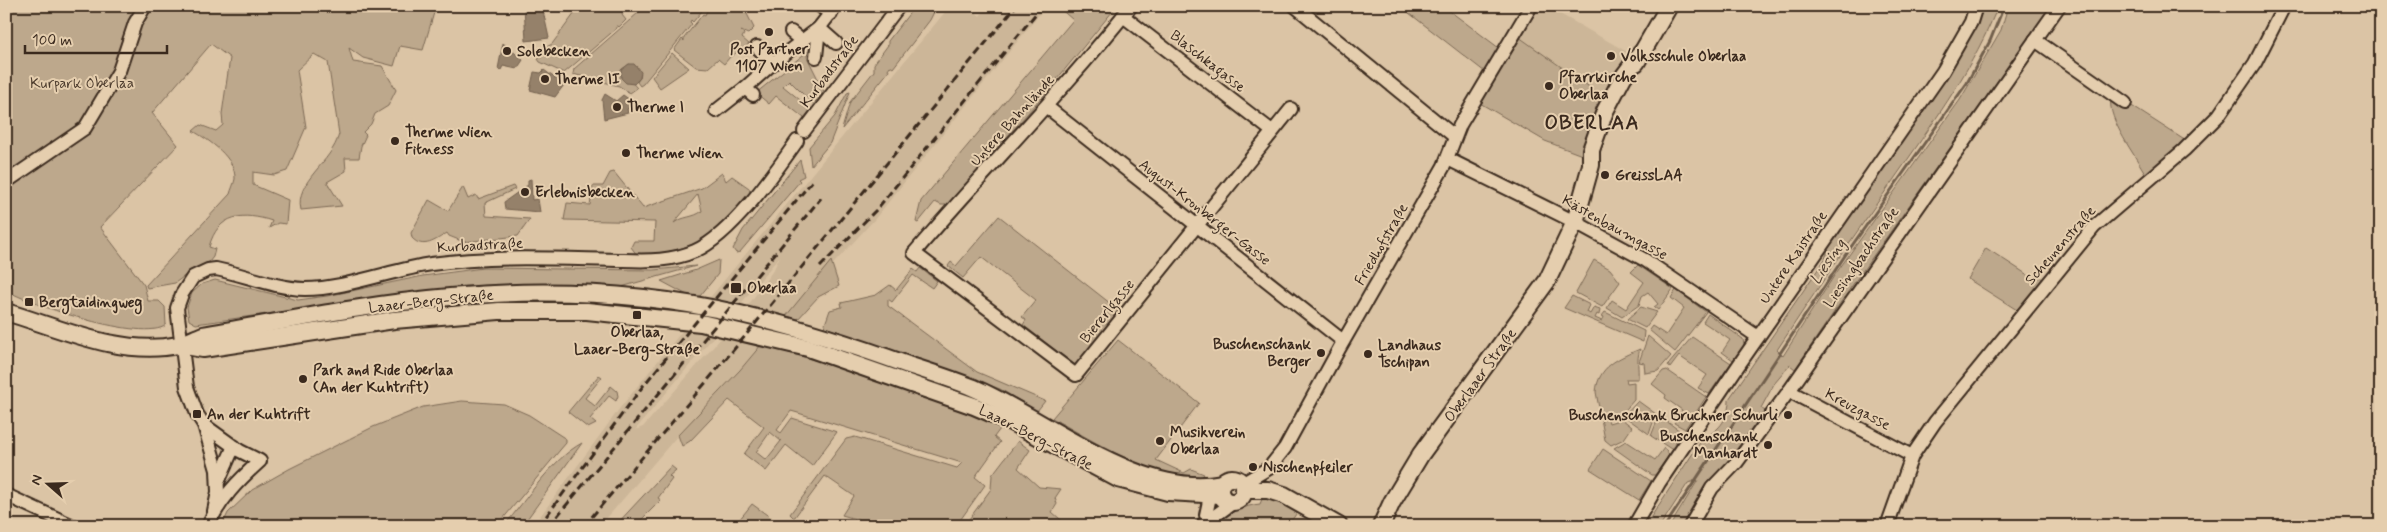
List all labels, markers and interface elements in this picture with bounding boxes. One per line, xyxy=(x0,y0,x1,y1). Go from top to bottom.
scale bar xyxy=(25,22,168,54)
marker: Post Partner 1107 Wien xyxy=(763,26,775,38)
street label: Blaschkagasse xyxy=(1165,26,1249,98)
text: 100 m xyxy=(32,31,72,51)
street label: Kurbadstraße xyxy=(796,31,864,112)
place label: Post Partner 1107 Wien xyxy=(730,40,809,77)
place label: Solebecken xyxy=(517,42,591,62)
marker: Solebecken xyxy=(501,45,513,57)
place label: Volksschule Oberlaa xyxy=(1621,47,1746,67)
marker: Volksschule Oberlaa xyxy=(1605,50,1617,62)
place label: Pfarrkirche Oberlaa xyxy=(1559,68,1638,105)
place label: Therme II xyxy=(555,70,620,90)
street label: Untere Bahnlände xyxy=(966,70,1060,171)
marker: Therme II xyxy=(539,73,551,85)
park label: Kurpark Oberlaa xyxy=(30,74,134,94)
marker: Pfarrkirche Oberlaa xyxy=(1543,80,1555,92)
place label: Therme I xyxy=(627,98,684,118)
marker: Therme I xyxy=(611,101,623,113)
district label: OBERLAA xyxy=(1545,110,1639,137)
place label: Therme Wien Fitness xyxy=(405,123,493,160)
marker: Therme Wien Fitness xyxy=(389,135,401,147)
place label: Therme Wien xyxy=(636,144,724,164)
marker: Therme Wien xyxy=(620,147,632,159)
street label: August-Kronberger-Gasse xyxy=(1134,155,1275,272)
place label: GreissLAA xyxy=(1615,166,1683,186)
marker: GreissLAA xyxy=(1599,169,1611,181)
place label: Erlebnisbecken xyxy=(535,183,635,203)
marker: Erlebnisbecken xyxy=(519,186,531,198)
street label: Kästenbaumgasse xyxy=(1558,191,1671,265)
street label: Friedhofstraße xyxy=(1350,200,1413,289)
street label: Scheunenstraße xyxy=(2021,202,2101,290)
street label: Liesingbachstraße xyxy=(1819,203,1903,311)
street label: Untere Kaistraße xyxy=(1755,207,1832,308)
street label: Kurbadstraße xyxy=(436,234,524,258)
water label: Liesing xyxy=(1805,234,1849,288)
street label: Biererlgasse xyxy=(1076,275,1141,348)
place label: Oberlaa xyxy=(747,279,797,299)
marker: Oberlaa xyxy=(729,281,743,295)
street label: Laaer-Berg-Straße xyxy=(367,285,495,320)
place label: Bergtaidingweg xyxy=(39,293,143,315)
marker: Bergtaidingweg xyxy=(23,296,35,308)
marker: Oberlaa, Laaer-Berg-Straße xyxy=(631,309,643,321)
place label: Oberlaa, Laaer-Berg-Straße xyxy=(574,323,701,362)
street label: Oberlaaer Straße xyxy=(1440,325,1522,427)
place label: Buschenschank Berger xyxy=(1213,335,1312,374)
place label: Landhaus Tschipan xyxy=(1378,336,1442,373)
marker: Buschenschank Berger xyxy=(1315,347,1327,359)
marker: Landhaus Tschipan xyxy=(1362,348,1374,360)
place label: Park and Ride Oberlaa (An der Kuhtrift) xyxy=(313,361,453,398)
marker: Park and Ride Oberlaa (An der Kuhtrift) xyxy=(297,373,309,385)
street label: Kreuzgasse xyxy=(1821,384,1894,436)
street label: Laaer-Berg-Straße xyxy=(974,400,1096,476)
place label: An der Kuhtrift xyxy=(207,405,311,425)
place label: Buschenschank Bruckner Schurli xyxy=(1569,406,1778,426)
marker: An der Kuhtrift xyxy=(191,408,203,420)
marker: Buschenschank Bruckner Schurli xyxy=(1782,409,1794,421)
place label: Musikverein Oberlaa xyxy=(1170,423,1246,460)
place label: Buschenschank Manhardt xyxy=(1660,427,1759,464)
marker: Musikverein Oberlaa xyxy=(1154,435,1166,447)
marker: Buschenschank Manhardt xyxy=(1762,439,1774,451)
place label: Nischenpfeiler xyxy=(1263,458,1354,478)
north arrow xyxy=(22,460,72,510)
marker: Nischenpfeiler xyxy=(1247,461,1259,473)
text: N xyxy=(27,472,47,487)

